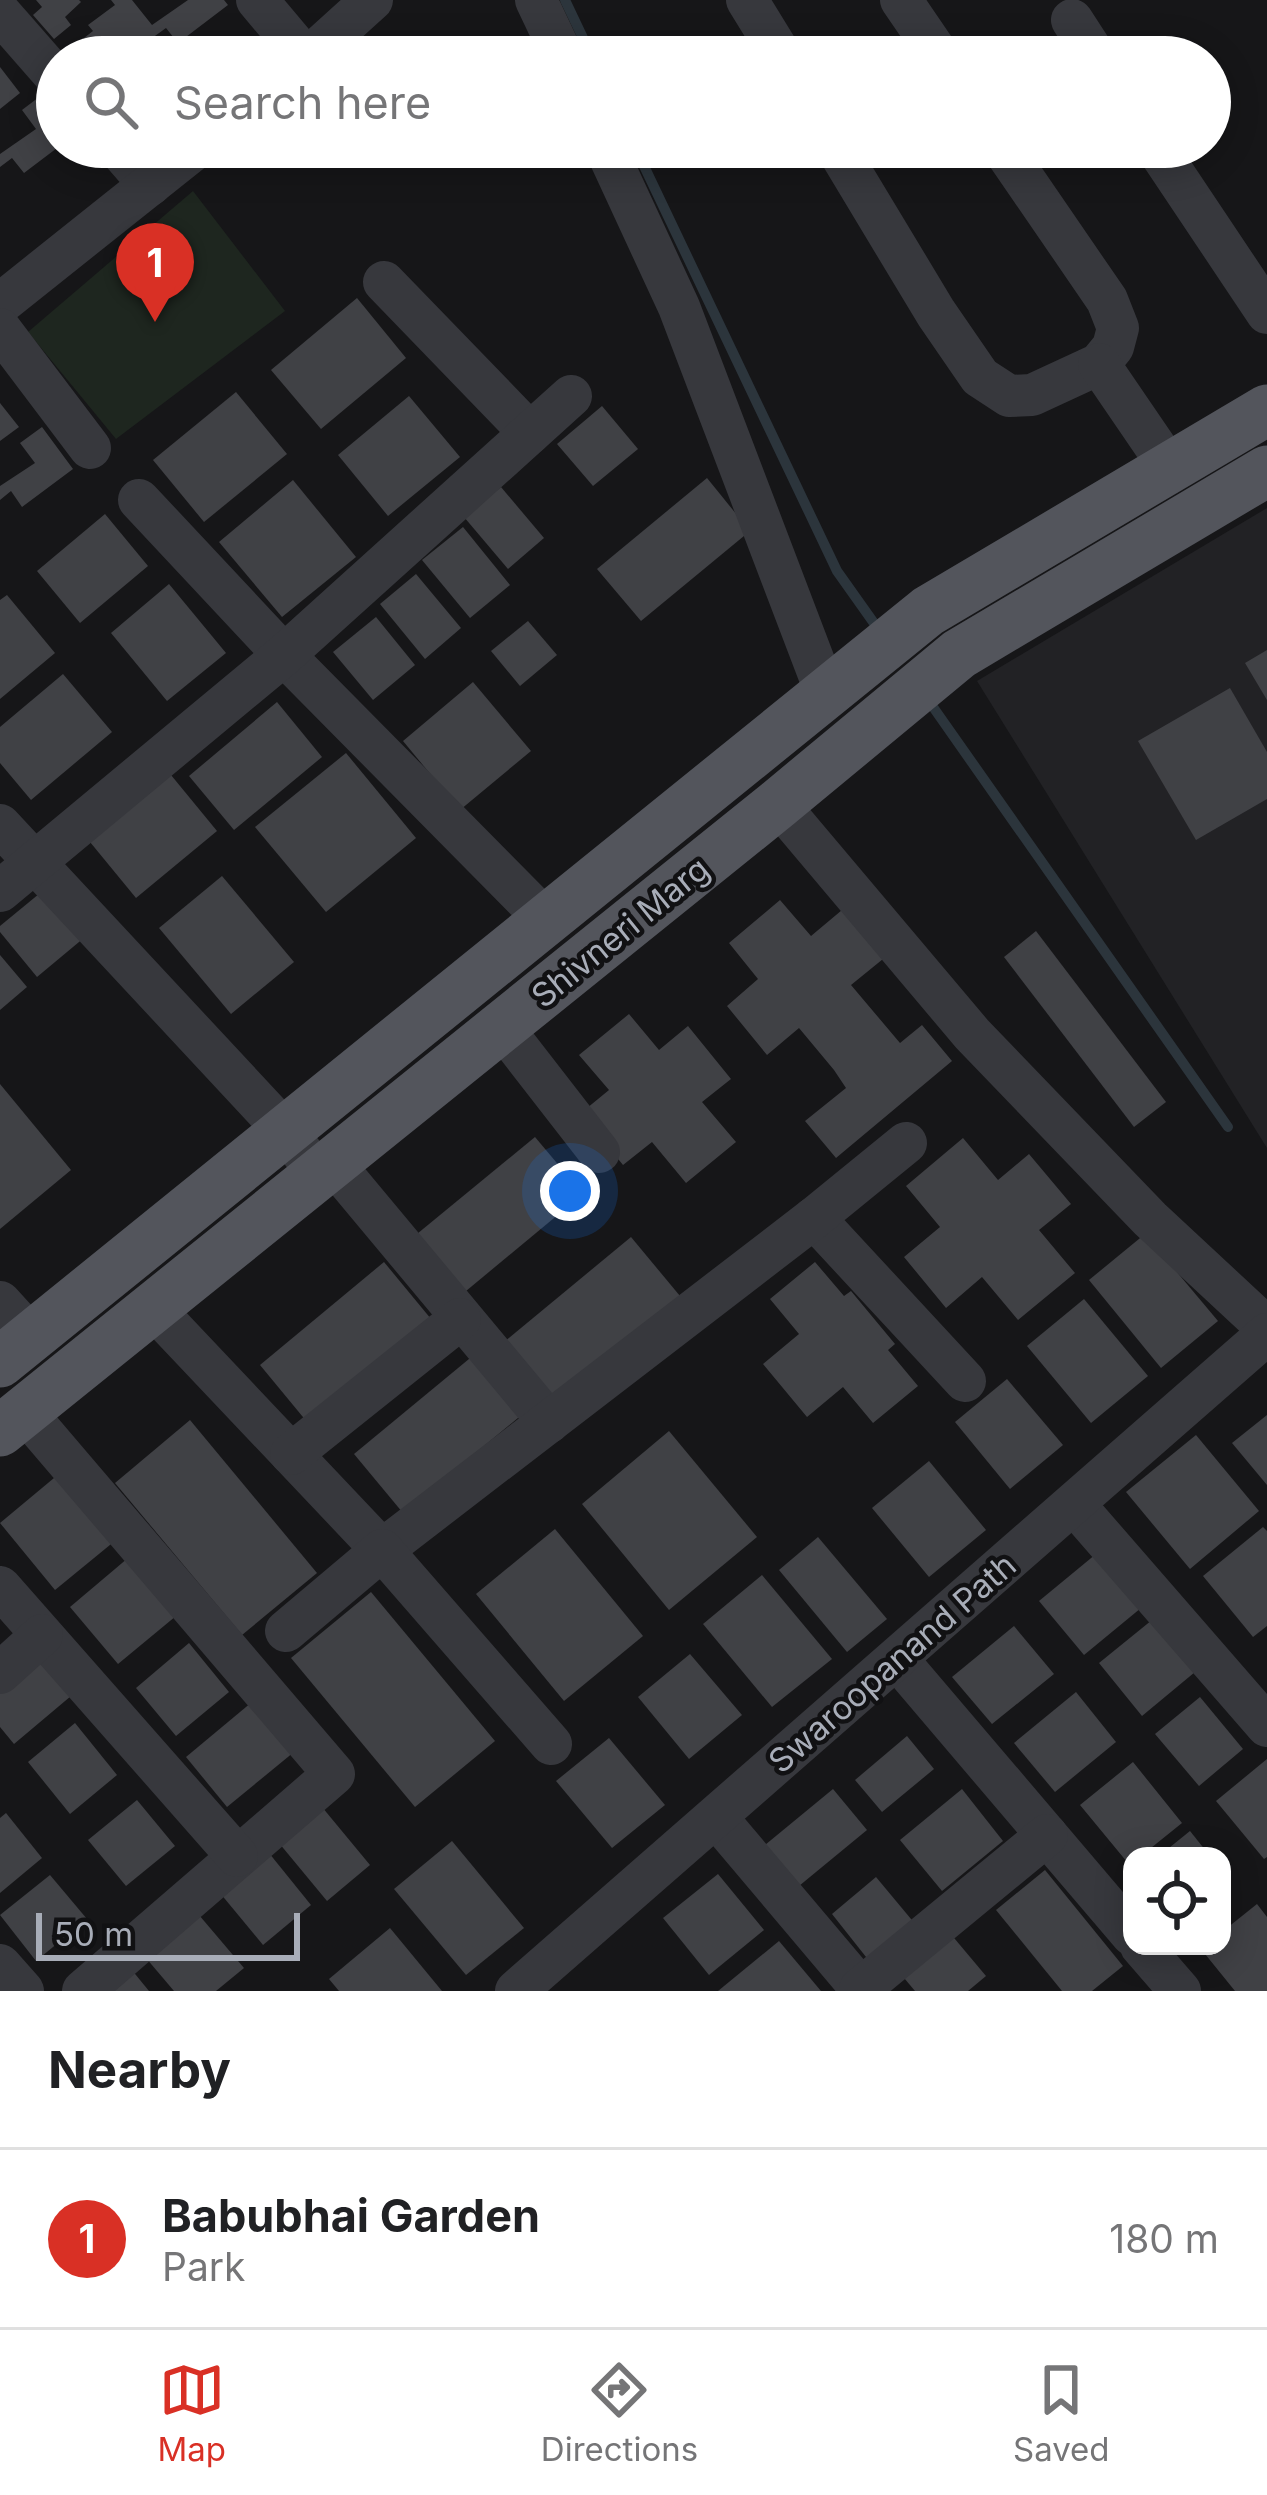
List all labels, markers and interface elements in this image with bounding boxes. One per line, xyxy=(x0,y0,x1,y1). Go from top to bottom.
search box xyxy=(36,36,1231,168)
icon: search xyxy=(78,69,144,135)
text: Search here xyxy=(174,75,431,130)
pin: 1 xyxy=(116,223,194,322)
street label: Shivneri Marg xyxy=(523,848,717,1016)
your location xyxy=(540,1161,600,1221)
street label: Swaroopanand Path xyxy=(760,1545,1024,1781)
map controls xyxy=(1123,1847,1231,1955)
button: locate xyxy=(1123,1847,1231,1955)
scale bar xyxy=(36,1907,300,1960)
text: 50 m xyxy=(54,1914,133,1954)
text: Nearby xyxy=(48,2039,231,2100)
text: Babubhai Garden xyxy=(162,2188,540,2243)
text: 1 xyxy=(79,2215,95,2262)
text: 180 m xyxy=(1109,2215,1219,2262)
text: Park xyxy=(162,2243,246,2290)
tab: Map xyxy=(157,2357,226,2469)
tab: Directions xyxy=(541,2357,698,2469)
tab: Saved xyxy=(1013,2357,1110,2469)

